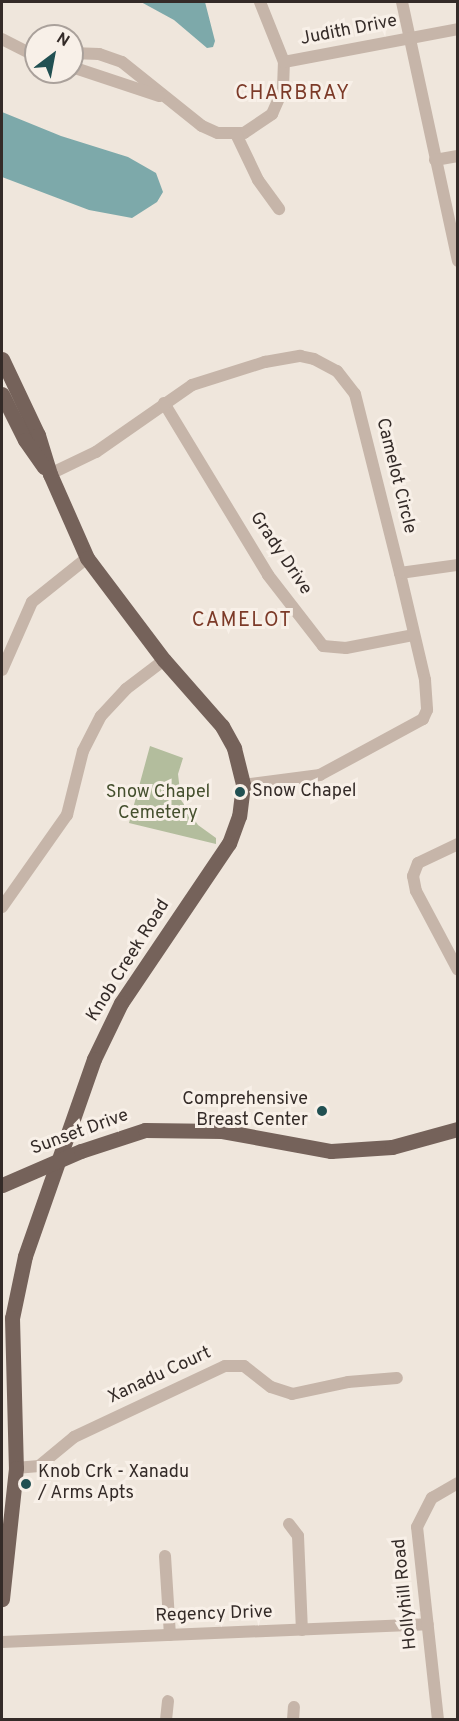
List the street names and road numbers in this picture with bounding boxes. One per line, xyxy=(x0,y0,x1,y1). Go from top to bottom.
street label: Judith Drive xyxy=(299,11,399,51)
street label: Camelot Circle xyxy=(370,416,420,536)
street label: Grady Drive xyxy=(244,508,316,600)
street label: Knob Creek Road xyxy=(83,896,175,1026)
street label: Sunset Drive xyxy=(28,1105,132,1161)
street label: Xanadu Court xyxy=(105,1343,215,1409)
street label: Hollyhill Road xyxy=(389,1537,423,1651)
street label: Regency Drive xyxy=(155,1602,273,1628)

